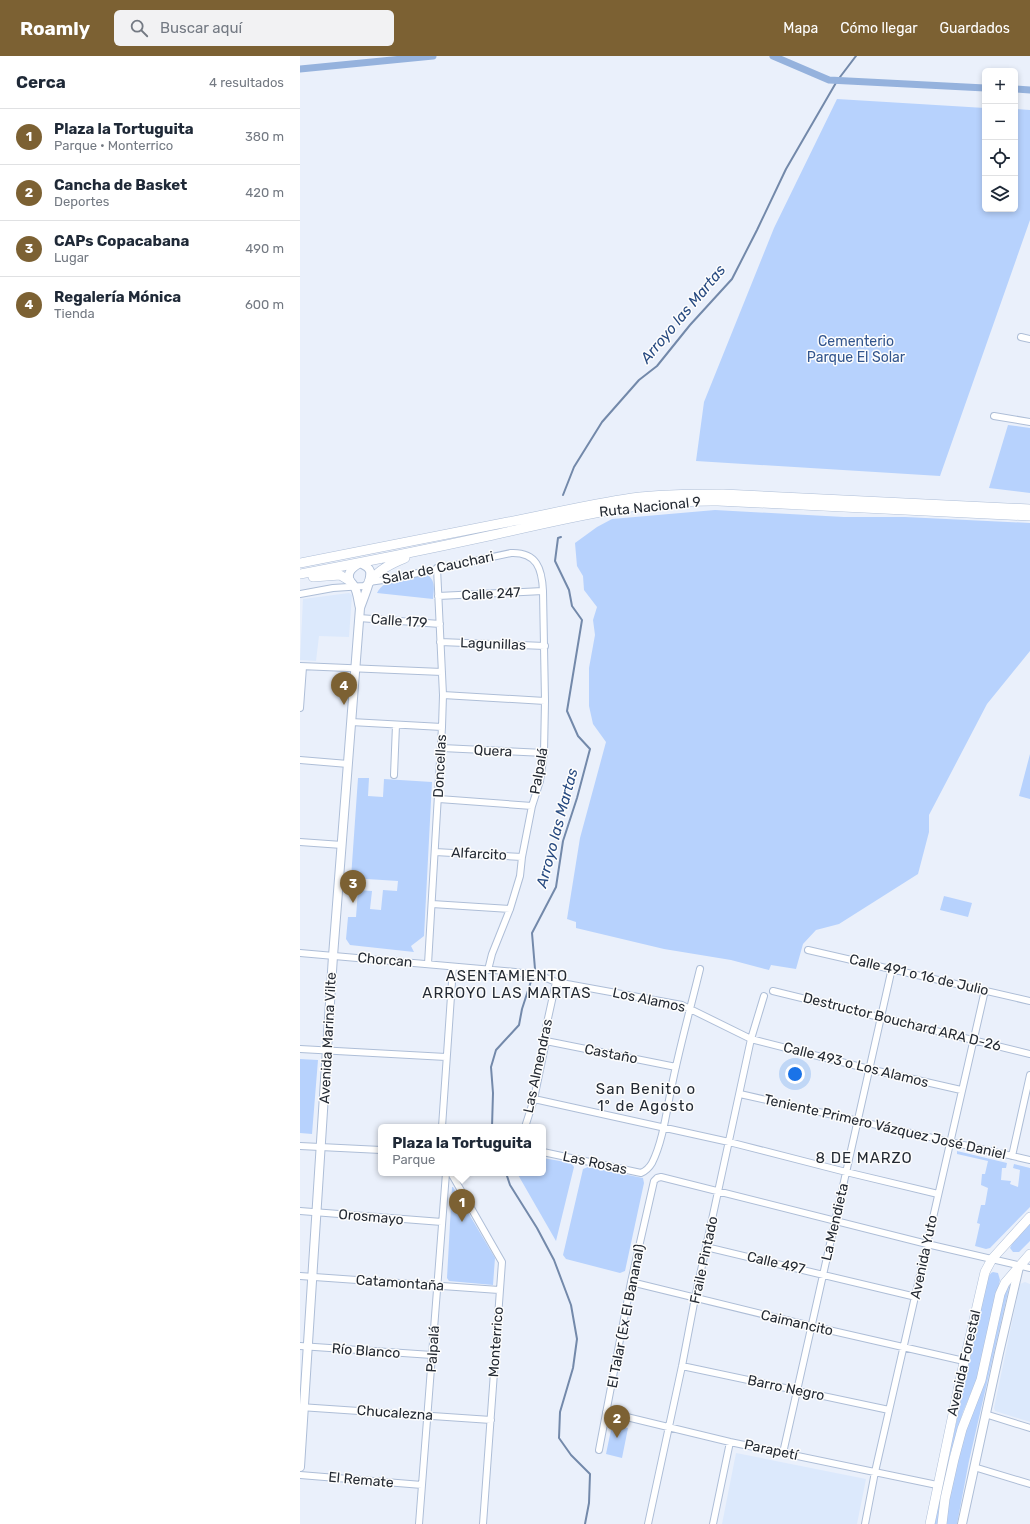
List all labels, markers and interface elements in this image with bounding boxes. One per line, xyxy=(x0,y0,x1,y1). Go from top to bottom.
search box xyxy=(114,10,394,46)
text: Roamly xyxy=(20,17,90,40)
icon: search xyxy=(128,17,150,39)
text: Buscar aquí xyxy=(160,19,242,37)
text: Mapa xyxy=(783,20,818,37)
text: Cómo llegar xyxy=(840,20,918,37)
text: Guardados xyxy=(940,20,1010,37)
map controls xyxy=(982,68,1018,212)
button: + xyxy=(982,68,1018,104)
text: Cerca xyxy=(16,72,66,92)
text: 4 resultados xyxy=(209,75,284,90)
button: − xyxy=(982,104,1018,140)
text: Plaza la Tortuguita xyxy=(54,120,194,138)
text: 1 xyxy=(26,129,32,144)
text: 380 m xyxy=(245,129,284,144)
text: Parque · Monterrico xyxy=(54,138,173,153)
button: locate xyxy=(982,140,1018,176)
text: Cancha de Basket xyxy=(54,176,187,194)
button: layers xyxy=(982,176,1018,212)
text: 2 xyxy=(25,185,33,200)
text: 420 m xyxy=(245,185,284,200)
text: Deportes xyxy=(54,194,109,209)
text: CAPs Copacabana xyxy=(54,232,189,250)
text: 3 xyxy=(25,241,33,256)
text: 490 m xyxy=(245,241,284,256)
text: Lugar xyxy=(54,250,89,265)
water label: Arroyo las Martas xyxy=(636,261,730,368)
text: Regalería Mónica xyxy=(54,288,181,306)
text: 4 xyxy=(25,297,33,312)
text: 600 m xyxy=(245,297,284,312)
text: Tienda xyxy=(54,306,95,321)
park label: Cementerio Parque El Solar xyxy=(807,333,906,366)
street label: Ruta Nacional 9 xyxy=(598,493,702,521)
street label: Salar de Cauchari xyxy=(381,548,495,588)
street label: Calle 247 xyxy=(461,584,521,604)
street label: Calle 179 xyxy=(370,611,428,631)
street label: Lagunillas xyxy=(460,634,526,654)
pin: 4 xyxy=(331,672,357,705)
street label: Doncellas xyxy=(430,734,450,798)
street label: Quera xyxy=(473,741,513,761)
street label: Palpalá xyxy=(527,746,551,796)
water label: Arroyo las Martas xyxy=(532,766,582,891)
street label: Alfarcito xyxy=(451,844,507,864)
pin: 3 xyxy=(340,870,366,903)
street label: Chorcan xyxy=(357,949,413,971)
street label: Calle 491 o 16 de Julio xyxy=(848,951,990,999)
district label: ASENTAMIENTO ARROYO LAS MARTAS xyxy=(422,967,592,1002)
street label: Avenida Marina Vilte xyxy=(316,972,340,1104)
street label: Los Alamos xyxy=(611,984,687,1016)
street label: Destructor Bouchard ARA D-26 xyxy=(801,989,1003,1055)
street label: Las Almendras xyxy=(520,1017,556,1115)
street label: Calle 493 o Los Alamos xyxy=(782,1039,930,1091)
street label: Castaño xyxy=(583,1041,639,1067)
your location xyxy=(785,1064,805,1084)
district label: San Benito o 1º de Agosto xyxy=(596,1080,696,1115)
street label: Teniente Primero Vázquez José Daniel xyxy=(762,1091,1008,1163)
popup xyxy=(378,1124,546,1176)
text: Plaza la Tortuguita xyxy=(392,1134,532,1152)
street label: Las Rosas xyxy=(561,1148,629,1178)
district label: 8 DE MARZO xyxy=(815,1149,913,1167)
text: Parque xyxy=(392,1152,435,1167)
street label: La Mendieta xyxy=(818,1182,852,1262)
pin: 1 xyxy=(449,1189,475,1222)
street label: Orosmayo xyxy=(338,1206,404,1228)
street label: Avenida Yuto xyxy=(907,1214,941,1300)
street label: Fraile Pintado xyxy=(686,1215,722,1305)
street label: El Talar (Ex El Bananal) xyxy=(604,1243,648,1389)
street label: Calle 497 xyxy=(745,1248,807,1278)
street label: Catamontaña xyxy=(355,1271,445,1295)
street label: Monterrico xyxy=(485,1306,507,1378)
street label: Caimancito xyxy=(759,1306,835,1340)
street label: Avenida Forestal xyxy=(944,1308,984,1418)
street label: Palpalá xyxy=(423,1325,443,1373)
street label: Río Blanco xyxy=(331,1340,401,1362)
street label: Barro Negro xyxy=(746,1372,826,1404)
street label: Chucalezna xyxy=(356,1402,434,1424)
pin: 2 xyxy=(604,1405,630,1438)
street label: Parapetí xyxy=(743,1436,800,1464)
street label: El Remate xyxy=(328,1469,395,1491)

